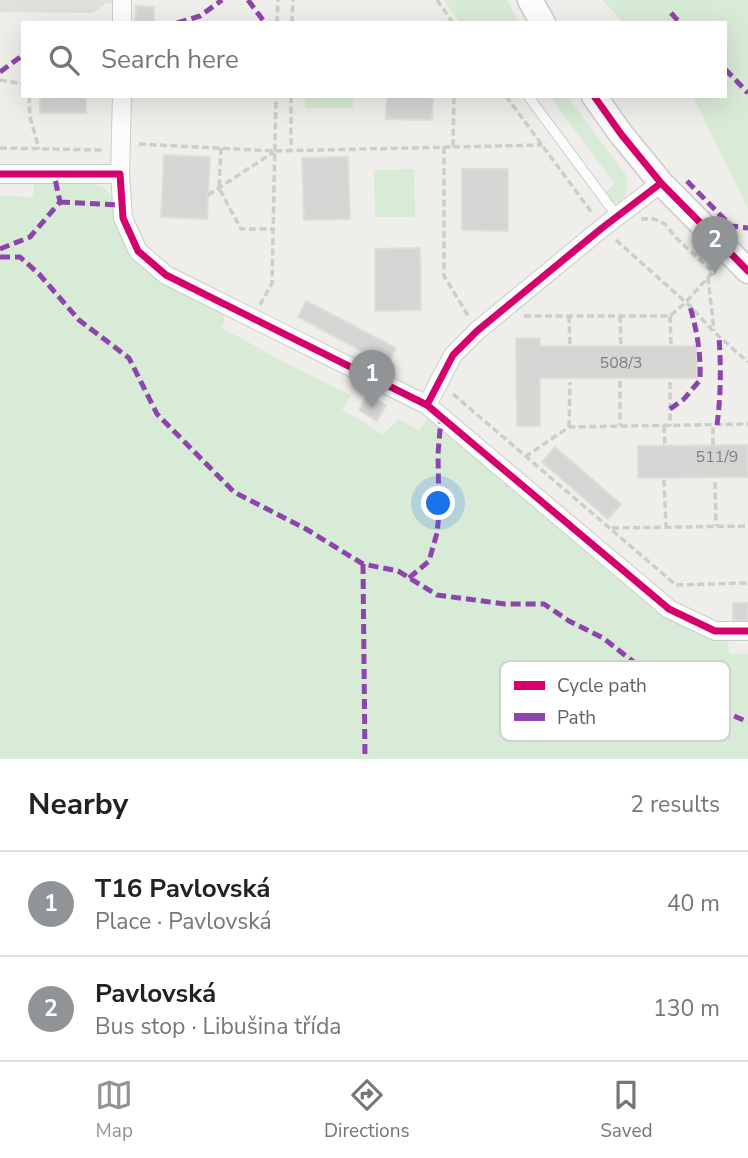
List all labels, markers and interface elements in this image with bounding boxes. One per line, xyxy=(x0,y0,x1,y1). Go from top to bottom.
search box xyxy=(21,21,727,98)
icon: search xyxy=(45,41,83,79)
text: Search here xyxy=(101,42,239,77)
pin: 2 xyxy=(692,216,738,274)
pin: 1 xyxy=(349,350,395,408)
house number: 508/3 xyxy=(600,352,642,374)
house number: 511/9 xyxy=(696,446,738,468)
your location xyxy=(421,486,455,520)
legend xyxy=(500,661,730,741)
text: Cycle path xyxy=(557,673,647,699)
text: Path xyxy=(557,705,596,731)
text: Nearby xyxy=(28,784,128,825)
text: 2 results xyxy=(630,789,720,820)
text: T16 Pavlovská xyxy=(95,871,271,906)
text: 1 xyxy=(44,888,58,919)
text: 40 m xyxy=(667,888,720,919)
text: Place · Pavlovská xyxy=(95,906,272,937)
text: Pavlovská xyxy=(95,976,216,1011)
text: 2 xyxy=(44,993,58,1024)
text: 130 m xyxy=(653,993,720,1024)
text: Bus stop · Libušina třída xyxy=(95,1011,342,1042)
tab: Map xyxy=(95,1076,133,1144)
tab: Directions xyxy=(324,1076,410,1144)
tab: Saved xyxy=(600,1076,653,1144)

